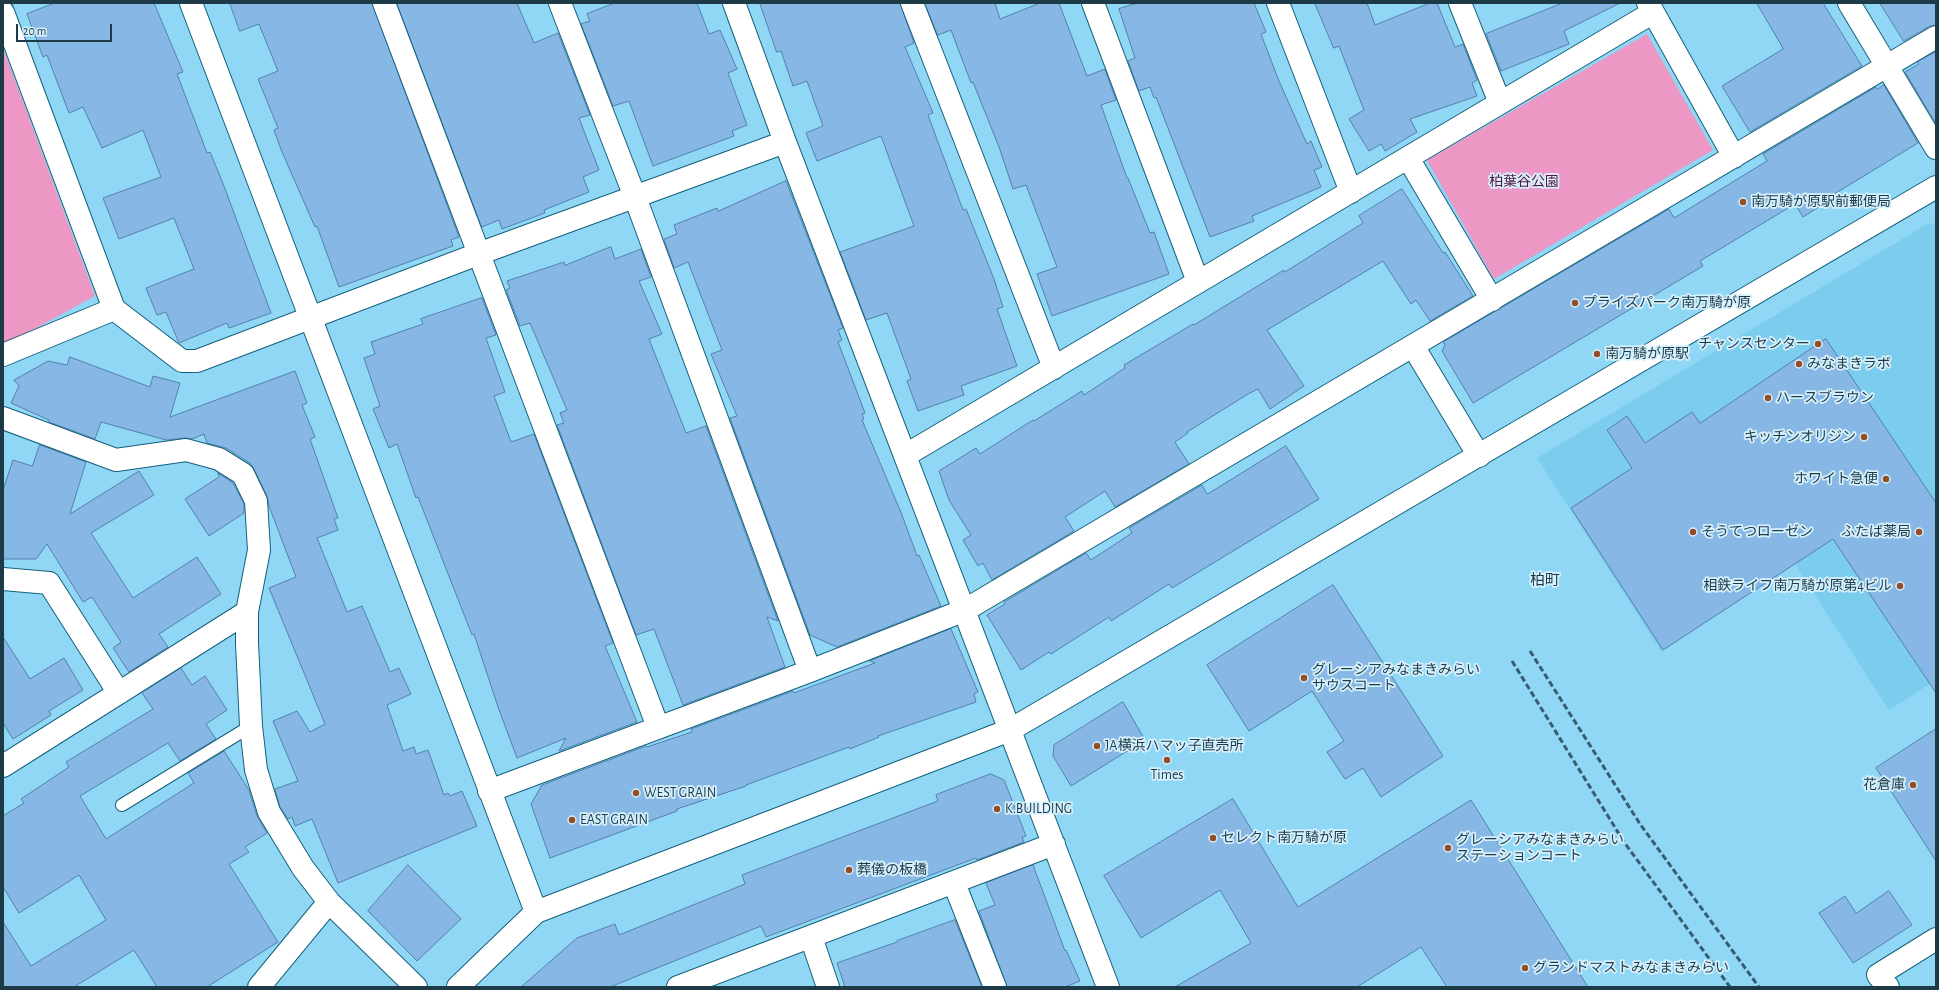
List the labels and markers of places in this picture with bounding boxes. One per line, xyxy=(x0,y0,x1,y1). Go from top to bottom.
place label: 南万騎が原駅前郵便局 xyxy=(1751,194,1891,210)
marker: 南万騎が原駅前郵便局 xyxy=(1738,197,1748,207)
place label: プライズパーク南万騎が原 xyxy=(1583,295,1751,311)
marker: プライズパーク南万騎が原 xyxy=(1570,298,1580,308)
place label: チャンスセンター xyxy=(1698,336,1810,352)
marker: チャンスセンター xyxy=(1813,339,1823,349)
place label: 南万騎が原駅 xyxy=(1605,346,1689,362)
marker: 南万騎が原駅 xyxy=(1592,349,1602,359)
place label: みなまきラボ xyxy=(1807,356,1891,372)
marker: みなまきラボ xyxy=(1794,359,1804,369)
place label: ハースブラウン xyxy=(1776,390,1874,406)
marker: ハースブラウン xyxy=(1763,393,1773,403)
place label: キッチンオリジン xyxy=(1744,429,1856,445)
marker: キッチンオリジン xyxy=(1859,432,1869,442)
place label: ホワイト急便 xyxy=(1794,471,1878,487)
marker: ホワイト急便 xyxy=(1881,474,1891,484)
place label: そうてつローゼン xyxy=(1701,524,1813,540)
place label: ふたば薬局 xyxy=(1841,524,1911,540)
marker: そうてつローゼン xyxy=(1688,527,1698,537)
marker: ふたば薬局 xyxy=(1914,527,1924,537)
place label: 相鉄ライフ南万騎が原第4ビル xyxy=(1703,578,1892,594)
marker: 相鉄ライフ南万騎が原第4ビル xyxy=(1895,581,1905,591)
place label: グレーシアみなまきみらい サウスコート xyxy=(1312,662,1480,694)
marker: グレーシアみなまきみらい サウスコート xyxy=(1299,673,1309,683)
place label: JA横浜ハマッ子直売所 xyxy=(1105,738,1243,754)
marker: JA横浜ハマッ子直売所 xyxy=(1092,741,1102,751)
marker: Times xyxy=(1162,755,1172,765)
place label: Times xyxy=(1150,767,1184,783)
place label: 花倉庫 xyxy=(1863,777,1905,793)
marker: 花倉庫 xyxy=(1908,780,1918,790)
place label: WEST GRAIN xyxy=(644,785,716,801)
marker: WEST GRAIN xyxy=(631,788,641,798)
place label: K.BUILDING xyxy=(1005,801,1072,817)
marker: K.BUILDING xyxy=(992,804,1002,814)
place label: EAST GRAIN xyxy=(580,812,648,828)
marker: EAST GRAIN xyxy=(567,815,577,825)
place label: セレクト南万騎が原 xyxy=(1221,830,1347,846)
place label: グレーシアみなまきみらい ステーションコート xyxy=(1456,832,1624,864)
marker: セレクト南万騎が原 xyxy=(1208,833,1218,843)
marker: グレーシアみなまきみらい ステーションコート xyxy=(1443,843,1453,853)
place label: 葬儀の板橋 xyxy=(857,862,927,878)
marker: 葬儀の板橋 xyxy=(844,865,854,875)
place label: グランドマストみなまきみらい xyxy=(1533,960,1729,976)
marker: グランドマストみなまきみらい xyxy=(1520,963,1530,973)

